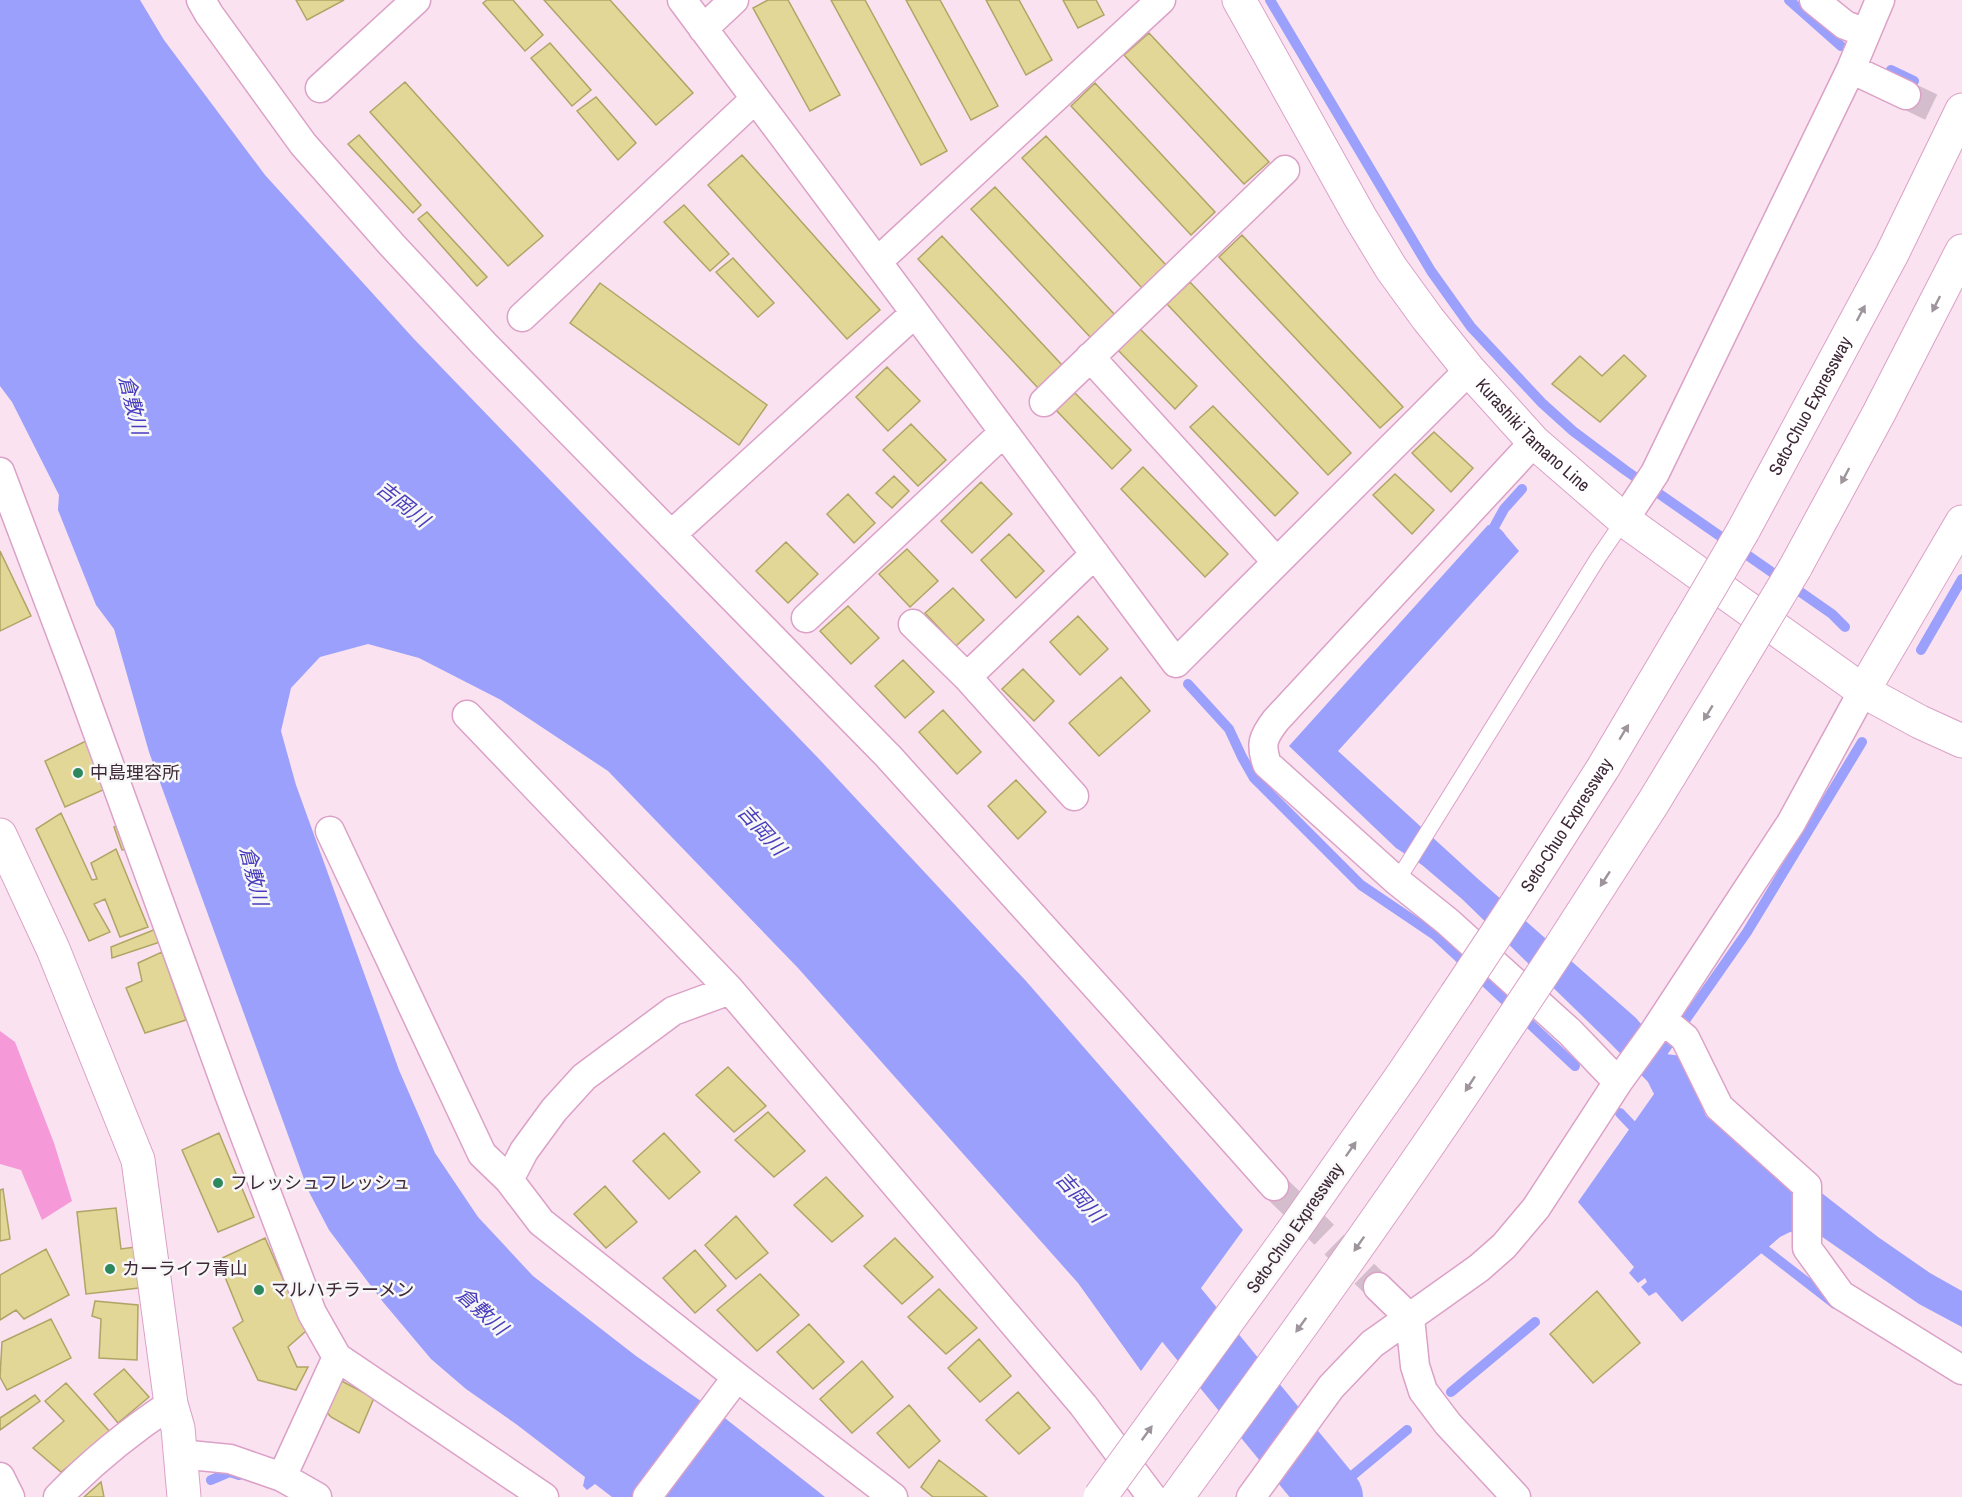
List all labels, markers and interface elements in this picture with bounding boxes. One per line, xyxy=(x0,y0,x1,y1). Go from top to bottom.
one-way arrow xyxy=(1931,295,1940,312)
one-way arrow xyxy=(1856,304,1866,321)
street label: Seto-Chuo Expressway xyxy=(1762,331,1858,480)
water label: 倉敷川 xyxy=(113,373,154,439)
street label: Kurashiki Tamano Line xyxy=(1470,373,1596,497)
one-way arrow xyxy=(1840,468,1850,485)
water label: 吉岡川 xyxy=(371,474,437,534)
one-way arrow xyxy=(1703,705,1714,721)
one-way arrow xyxy=(1619,723,1629,740)
street label: Seto-Chuo Expressway xyxy=(1514,753,1618,897)
place label: 中島理容所 xyxy=(90,760,180,785)
marker: 中島理容所 xyxy=(71,766,85,780)
water label: 吉岡川 xyxy=(732,798,794,862)
water label: 倉敷川 xyxy=(234,844,275,910)
one-way arrow xyxy=(1599,870,1611,886)
one-way arrow xyxy=(1465,1076,1476,1092)
one-way arrow xyxy=(1345,1141,1356,1157)
street label: Seto-Chuo Expressway xyxy=(1240,1157,1349,1298)
water label: 吉岡川 xyxy=(1050,1165,1112,1229)
place label: フレッシュフレッシュ xyxy=(230,1170,410,1195)
marker: フレッシュフレッシュ xyxy=(211,1176,225,1190)
one-way arrow xyxy=(1353,1236,1365,1252)
place label: カーライフ青山 xyxy=(122,1256,248,1281)
marker: カーライフ青山 xyxy=(103,1262,117,1276)
place label: マルハチラーメン xyxy=(271,1277,414,1302)
water label: 倉敷川 xyxy=(451,1281,515,1342)
marker: マルハチラーメン xyxy=(252,1283,266,1297)
one-way arrow xyxy=(1295,1317,1307,1333)
one-way arrow xyxy=(1141,1425,1154,1441)

